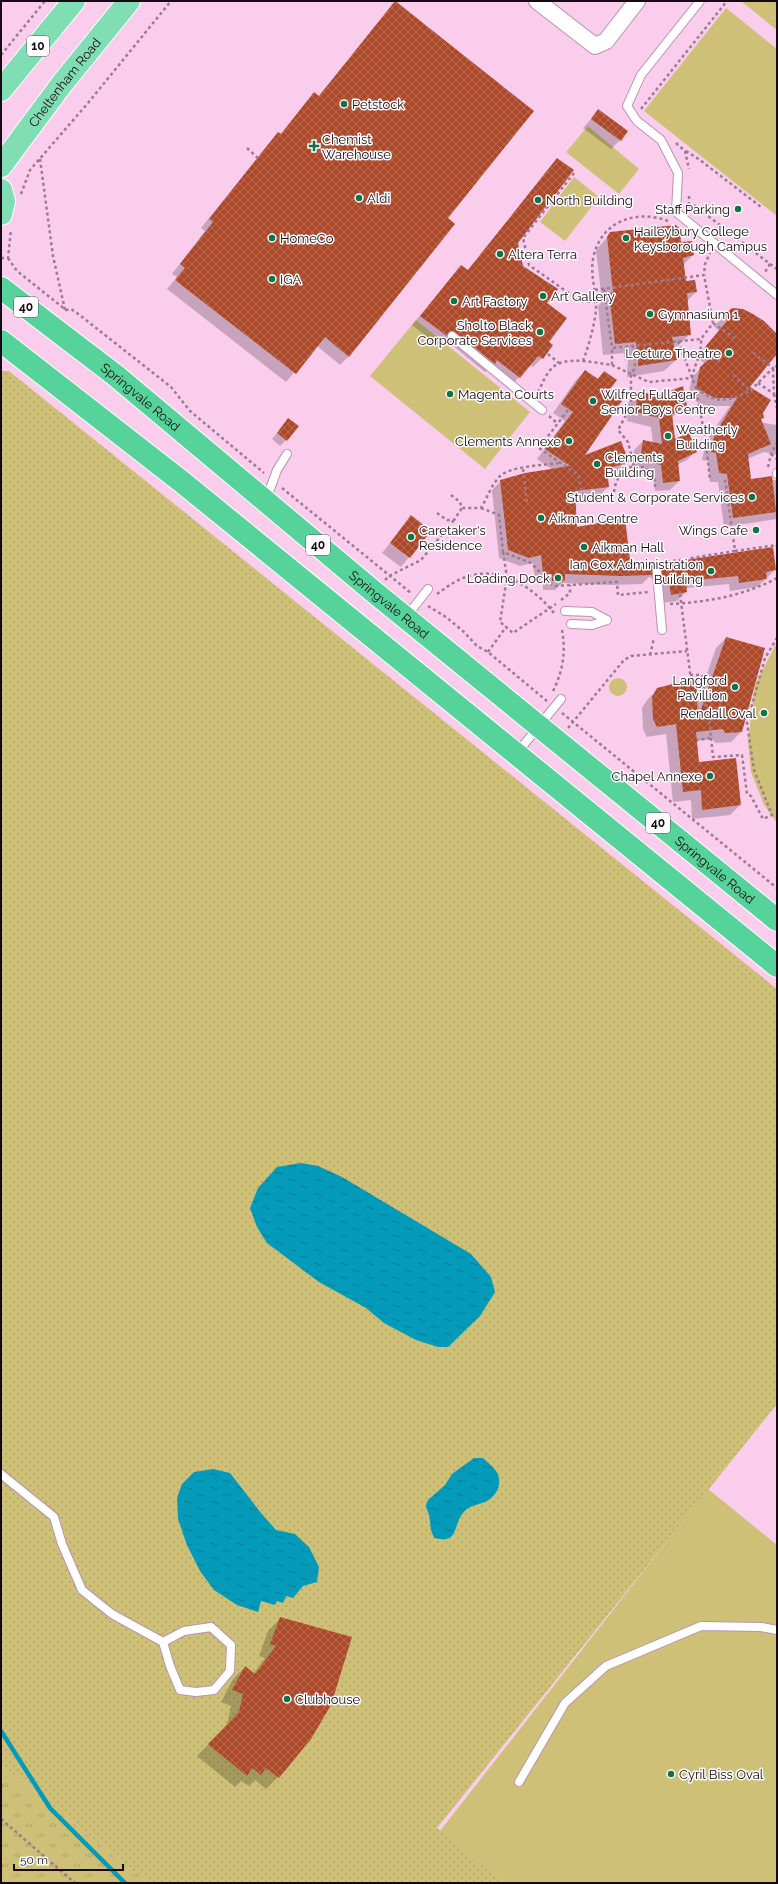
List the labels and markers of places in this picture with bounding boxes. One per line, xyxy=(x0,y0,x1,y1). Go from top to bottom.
place label: Petstock xyxy=(352,97,404,112)
marker: Petstock xyxy=(339,99,349,109)
place label: Chemist Warehouse xyxy=(322,132,391,162)
marker: Chemist Warehouse xyxy=(309,141,319,151)
place label: Aldi xyxy=(367,191,390,206)
marker: Aldi xyxy=(354,193,364,203)
place label: North Building xyxy=(546,193,633,208)
marker: North Building xyxy=(533,195,543,205)
place label: Staff Parking xyxy=(655,202,730,217)
marker: Staff Parking xyxy=(733,204,743,214)
place label: Haileybury College Keysborough Campus xyxy=(634,224,767,254)
place label: HomeCo xyxy=(280,231,334,246)
marker: HomeCo xyxy=(267,233,277,243)
marker: Haileybury College Keysborough Campus xyxy=(621,233,631,243)
place label: Altera Terra xyxy=(508,247,577,262)
marker: Altera Terra xyxy=(495,249,505,259)
place label: IGA xyxy=(280,272,302,287)
marker: IGA xyxy=(267,274,277,284)
place label: Art Gallery xyxy=(551,289,615,304)
marker: Art Gallery xyxy=(538,291,548,301)
place label: Art Factory xyxy=(462,294,528,309)
marker: Art Factory xyxy=(449,296,459,306)
place label: Gymnasium 1 xyxy=(658,307,739,322)
marker: Gymnasium 1 xyxy=(645,309,655,319)
place label: Sholto Black Corporate Services xyxy=(417,318,532,348)
marker: Sholto Black Corporate Services xyxy=(535,327,545,337)
place label: Lecture Theatre xyxy=(625,346,721,361)
marker: Lecture Theatre xyxy=(724,348,734,358)
place label: Magenta Courts xyxy=(458,387,554,402)
place label: Wilfred Fullagar Senior Boys Centre xyxy=(601,387,716,417)
marker: Magenta Courts xyxy=(445,389,455,399)
marker: Wilfred Fullagar Senior Boys Centre xyxy=(588,396,598,406)
place label: Weatherly Building xyxy=(676,422,738,452)
marker: Weatherly Building xyxy=(663,431,673,441)
place label: Clements Annexe xyxy=(455,434,561,449)
marker: Clements Annexe xyxy=(564,436,574,446)
place label: Clements Building xyxy=(605,450,663,480)
marker: Clements Building xyxy=(592,459,602,469)
place label: Student & Corporate Services xyxy=(567,490,744,505)
marker: Student & Corporate Services xyxy=(747,492,757,502)
place label: Aikman Centre xyxy=(549,511,638,526)
marker: Aikman Centre xyxy=(536,513,546,523)
place label: Caretaker's Residence xyxy=(419,523,486,553)
place label: Wings Cafe xyxy=(679,523,748,538)
marker: Wings Cafe xyxy=(751,525,761,535)
marker: Caretaker's Residence xyxy=(406,532,416,542)
place label: Aikman Hall xyxy=(592,540,665,555)
marker: Aikman Hall xyxy=(579,542,589,552)
place label: Ian Cox Administration Building xyxy=(569,557,703,587)
marker: Ian Cox Administration Building xyxy=(706,566,716,576)
place label: Loading Dock xyxy=(467,571,550,586)
marker: Loading Dock xyxy=(553,573,563,583)
place label: Langford Pavillion xyxy=(672,673,727,703)
marker: Langford Pavillion xyxy=(730,682,740,692)
place label: Rendall Oval xyxy=(680,706,756,721)
marker: Rendall Oval xyxy=(759,708,769,718)
place label: Chapel Annexe xyxy=(612,769,702,784)
marker: Chapel Annexe xyxy=(705,771,715,781)
place label: Clubhouse xyxy=(295,1692,361,1707)
marker: Clubhouse xyxy=(282,1694,292,1704)
place label: Cyril Biss Oval xyxy=(679,1767,764,1782)
marker: Cyril Biss Oval xyxy=(666,1769,676,1779)

